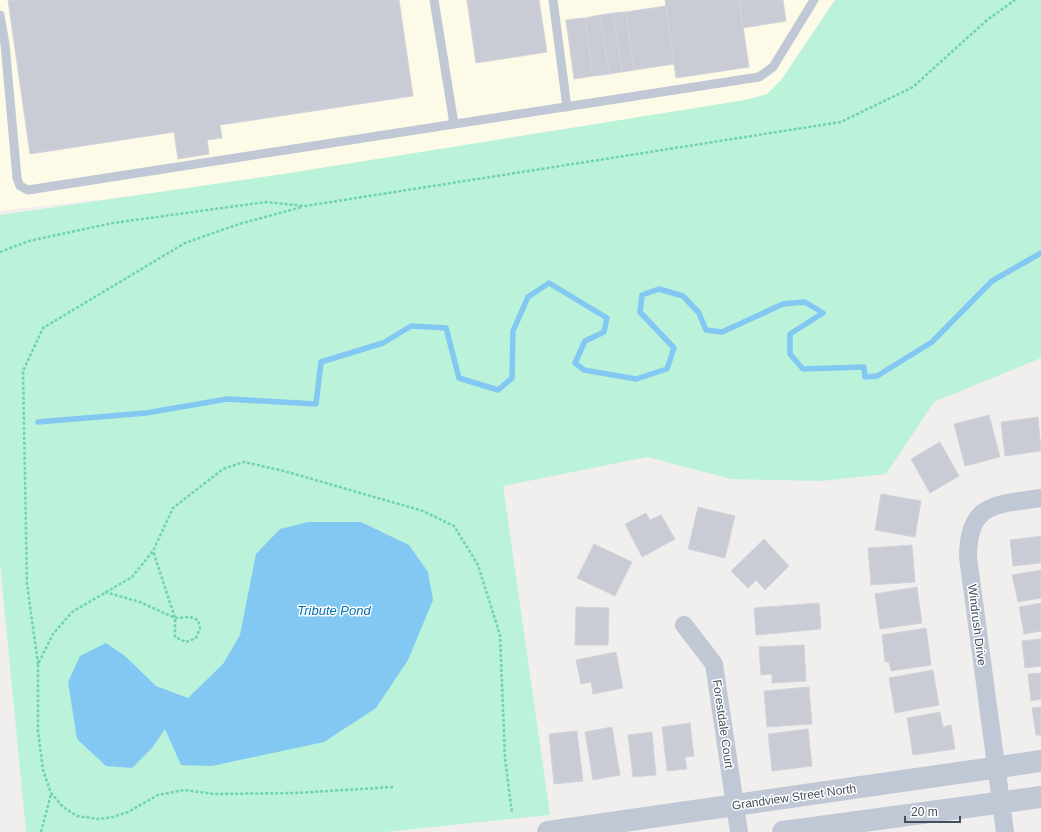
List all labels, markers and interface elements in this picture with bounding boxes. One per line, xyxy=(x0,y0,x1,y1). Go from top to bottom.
street label: Windrush Drive xyxy=(965,583,989,667)
water label: Tribute Pond xyxy=(297,603,372,618)
street label: Forestdale Court xyxy=(710,679,736,770)
street label: Grandview Street North xyxy=(731,781,857,813)
scale bar xyxy=(905,798,960,824)
text: 20 m xyxy=(911,805,938,819)

